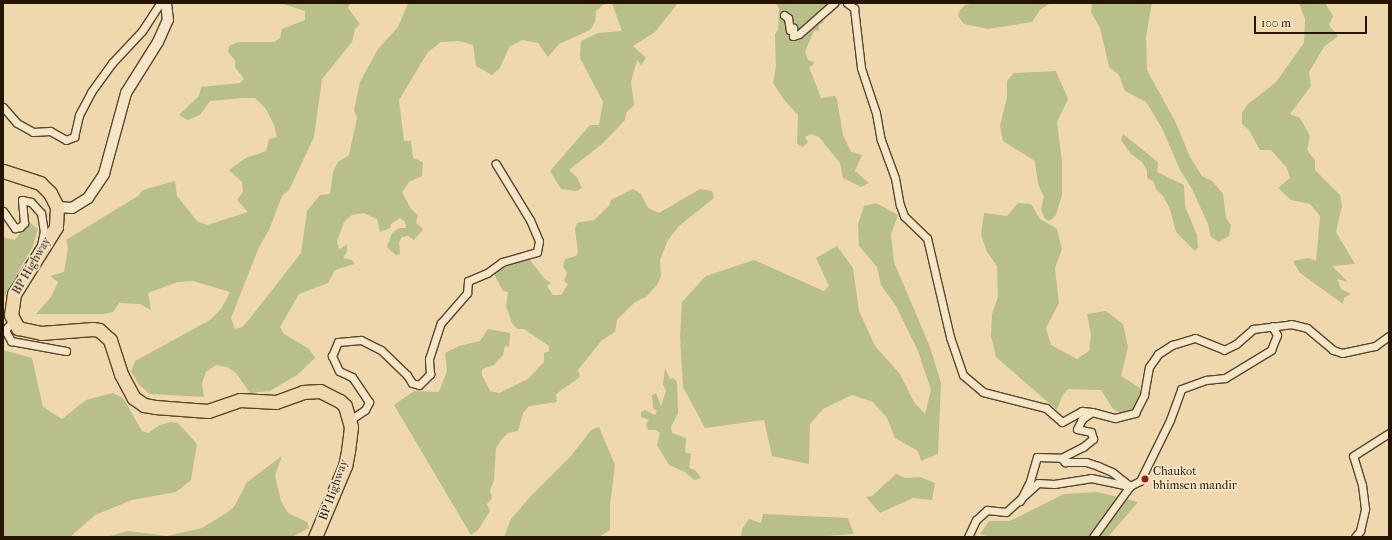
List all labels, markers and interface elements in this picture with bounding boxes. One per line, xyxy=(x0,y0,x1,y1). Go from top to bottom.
scale bar xyxy=(1256,8,1369,34)
text: 100 m xyxy=(1261,16,1291,30)
street label: BP Highway xyxy=(10,235,54,297)
street label: BP Highway xyxy=(316,457,352,523)
place label: Chaukot bhimsen mandir xyxy=(1153,465,1237,493)
marker: Chaukot bhimsen mandir xyxy=(1140,474,1150,484)

